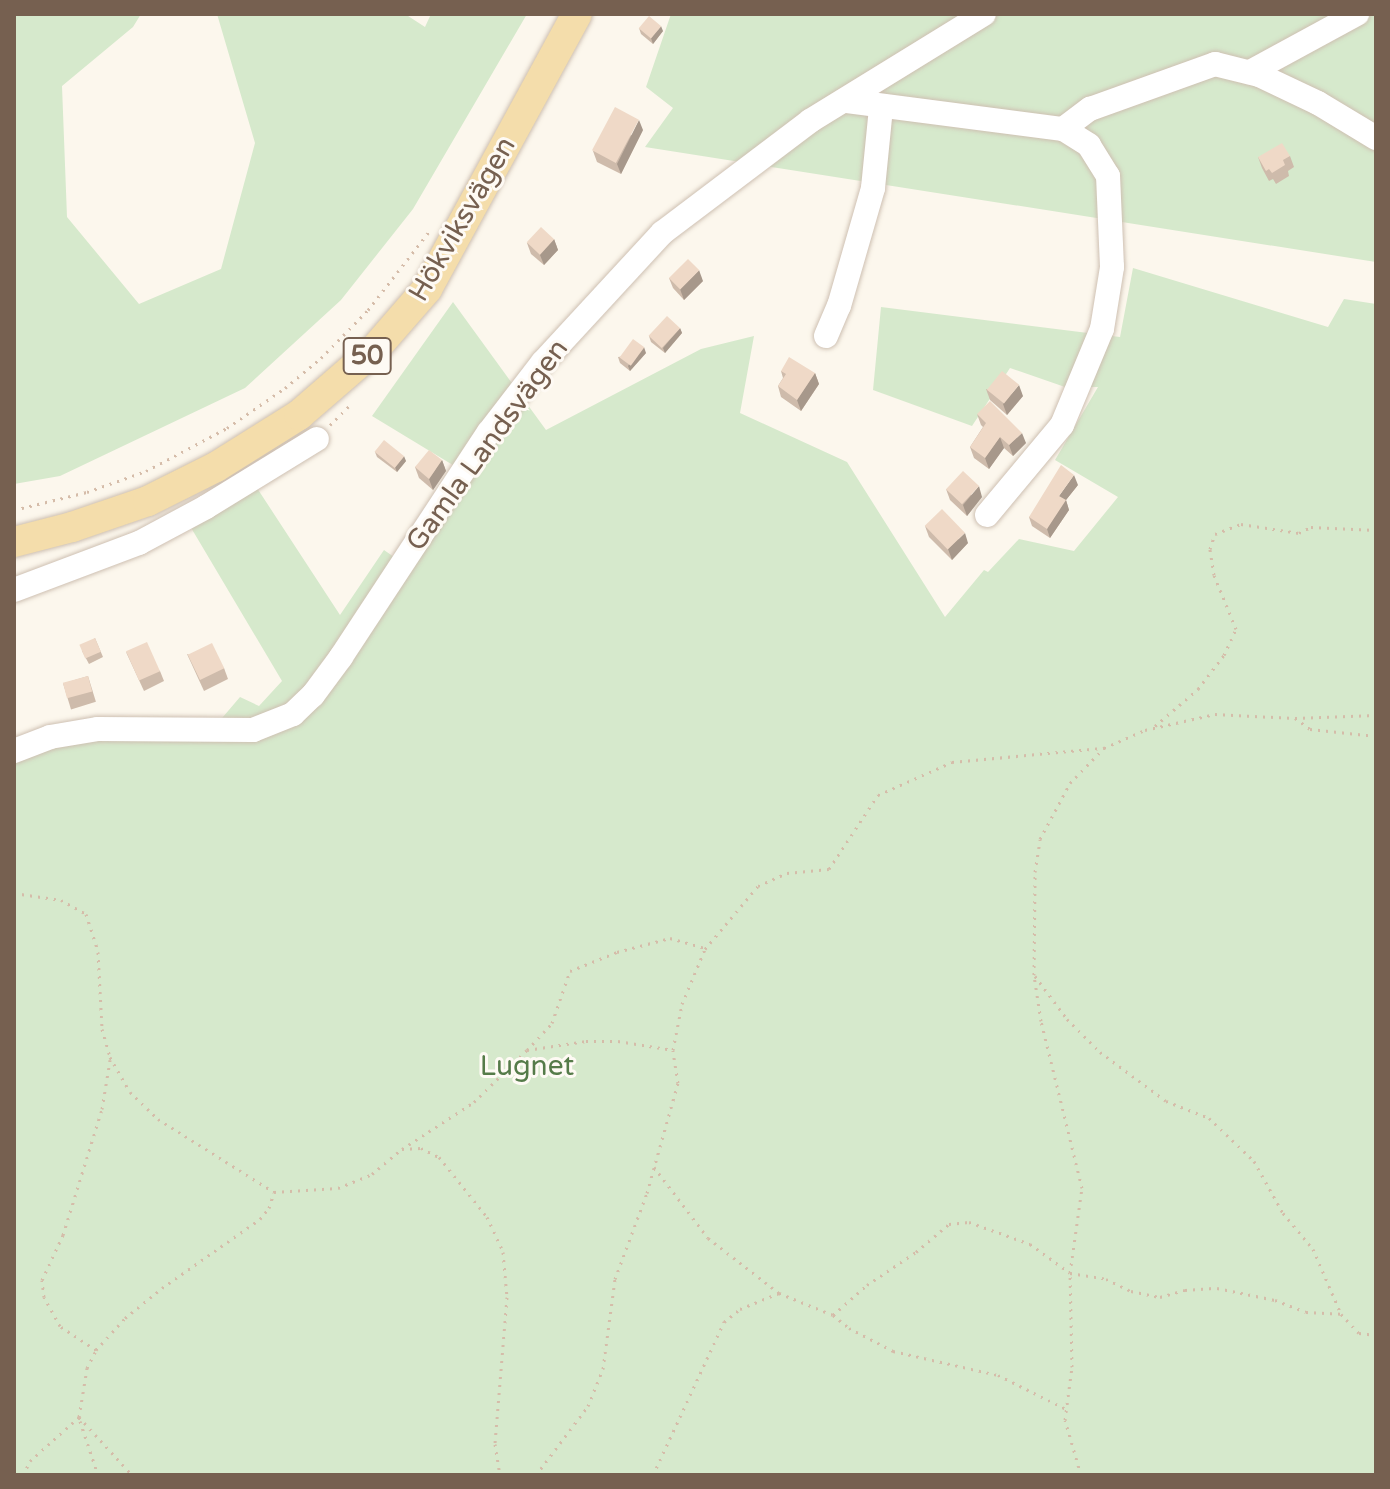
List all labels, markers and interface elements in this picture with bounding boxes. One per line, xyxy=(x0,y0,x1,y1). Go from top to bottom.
street label: Hökviksvägen xyxy=(401,131,523,307)
street label: Gamla Landsvägen xyxy=(399,333,575,557)
road number: 50 xyxy=(341,334,393,378)
park label: Lugnet xyxy=(480,1049,574,1083)

